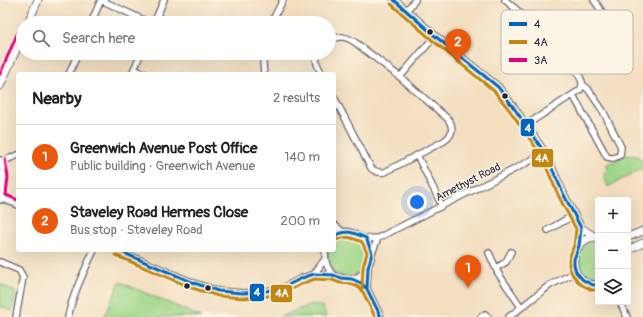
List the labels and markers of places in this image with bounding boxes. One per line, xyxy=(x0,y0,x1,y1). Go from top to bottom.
unlabelled marker xyxy=(425,27,435,37)
pin: 2 xyxy=(445,29,471,62)
unlabelled marker xyxy=(500,91,510,101)
pin: 1 xyxy=(455,255,481,288)
unlabelled marker xyxy=(182,281,192,291)
unlabelled marker xyxy=(203,283,213,293)

